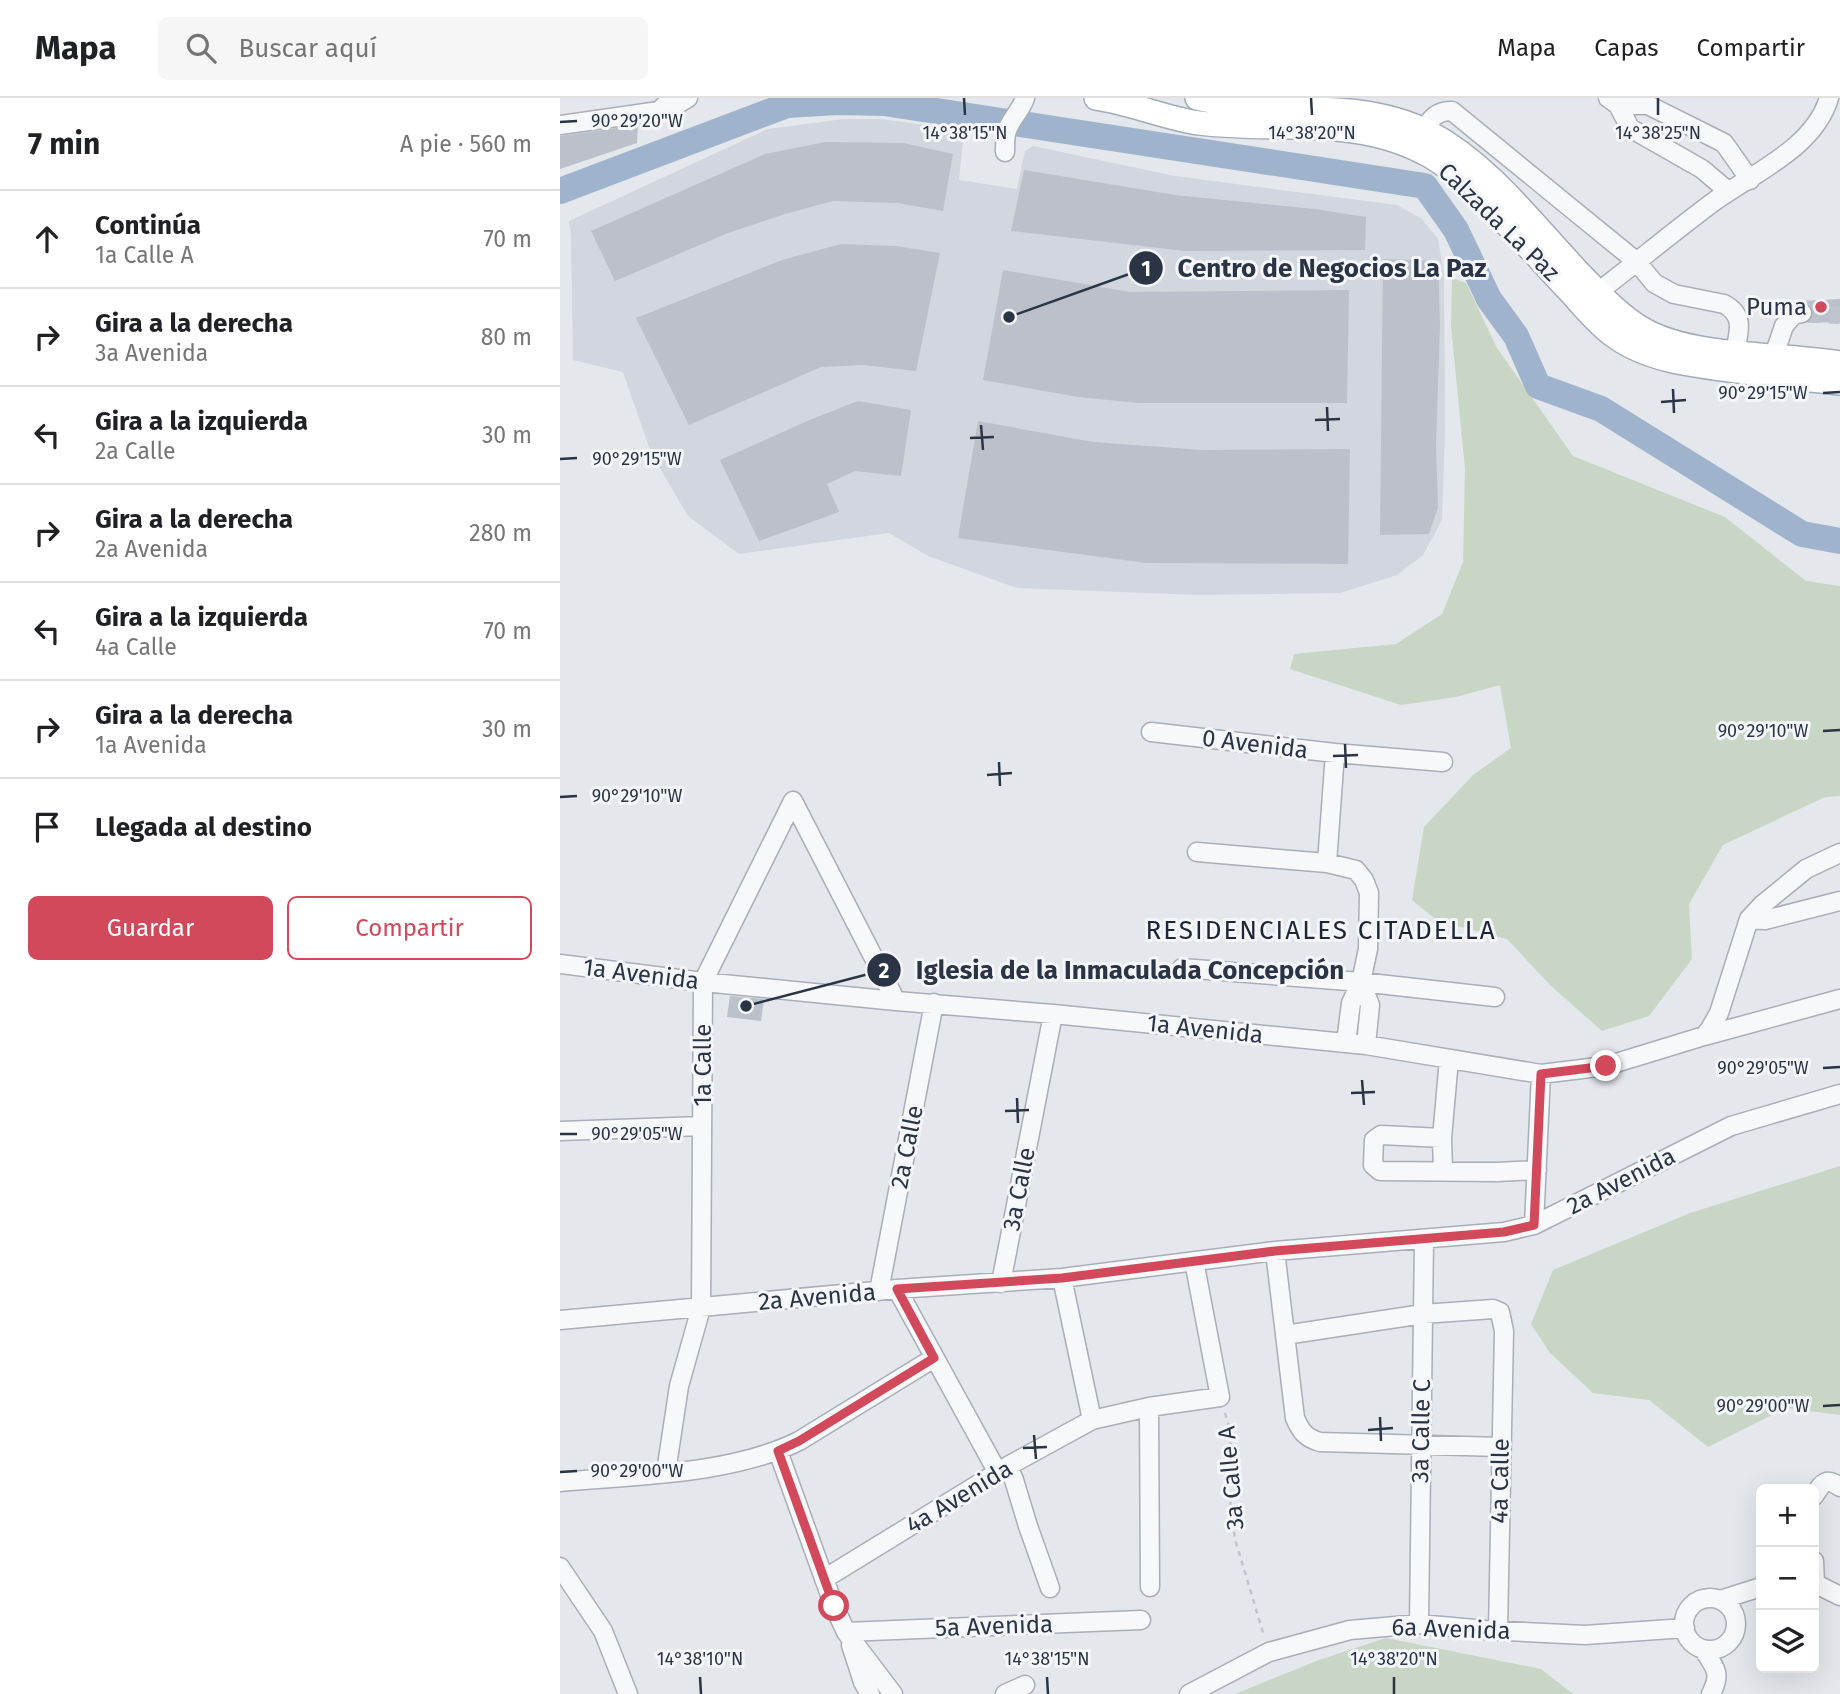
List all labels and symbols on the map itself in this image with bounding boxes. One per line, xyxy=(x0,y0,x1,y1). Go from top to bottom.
text: 90°29'20"W xyxy=(591,110,683,132)
text: 14°38'15"N xyxy=(922,122,1008,144)
text: 14°38'20"N xyxy=(1268,122,1356,144)
text: 14°38'25"N xyxy=(1615,122,1701,144)
street label: Calzada La Paz xyxy=(1433,157,1565,287)
callout: Centro de Negocios La Paz xyxy=(1128,245,1500,292)
text: Centro de Negocios La Paz xyxy=(1177,253,1487,284)
text: 1 xyxy=(1141,256,1151,282)
place label: Puma xyxy=(1746,293,1807,321)
marker: Puma xyxy=(1813,299,1829,315)
text: 90°29'15"W xyxy=(1718,382,1808,404)
text: 90°29'15"W xyxy=(592,448,682,470)
text: 90°29'10"W xyxy=(1718,720,1808,742)
street label: 0 Avenida xyxy=(1200,724,1310,764)
text: 90°29'10"W xyxy=(592,785,682,807)
district label: RESIDENCIALES CITADELLA xyxy=(1145,915,1497,946)
callout: Iglesia de la Inmaculada Concepción xyxy=(867,947,1358,994)
street label: 1a Avenida xyxy=(581,953,701,995)
text: Iglesia de la Inmaculada Concepción xyxy=(916,955,1344,986)
text: 2 xyxy=(879,958,890,984)
street label: 1a Avenida xyxy=(1146,1009,1264,1049)
street label: 1a Calle xyxy=(689,1024,717,1106)
route end xyxy=(1590,1050,1621,1081)
text: 90°29'05"W xyxy=(1717,1057,1809,1079)
street label: 2a Calle xyxy=(885,1103,929,1191)
text: 90°29'05"W xyxy=(591,1123,683,1145)
street label: 2a Avenida xyxy=(1562,1142,1680,1220)
street label: 3a Calle xyxy=(997,1145,1041,1233)
street label: 2a Avenida xyxy=(757,1278,877,1316)
street label: 3a Calle C xyxy=(1406,1379,1436,1483)
text: 90°29'00"W xyxy=(1717,1395,1810,1417)
street label: 3a Calle A xyxy=(1212,1424,1250,1531)
street label: 4a Calle xyxy=(1485,1438,1515,1524)
street label: 4a Avenida xyxy=(901,1454,1017,1540)
text: 90°29'00"W xyxy=(591,1460,684,1482)
route start xyxy=(818,1590,849,1621)
street label: 5a Avenida xyxy=(934,1610,1054,1642)
street label: 6a Avenida xyxy=(1391,1613,1511,1645)
text: 14°38'10"N xyxy=(657,1648,743,1670)
text: 14°38'15"N xyxy=(1004,1648,1090,1670)
text: 14°38'20"N xyxy=(1350,1648,1438,1670)

